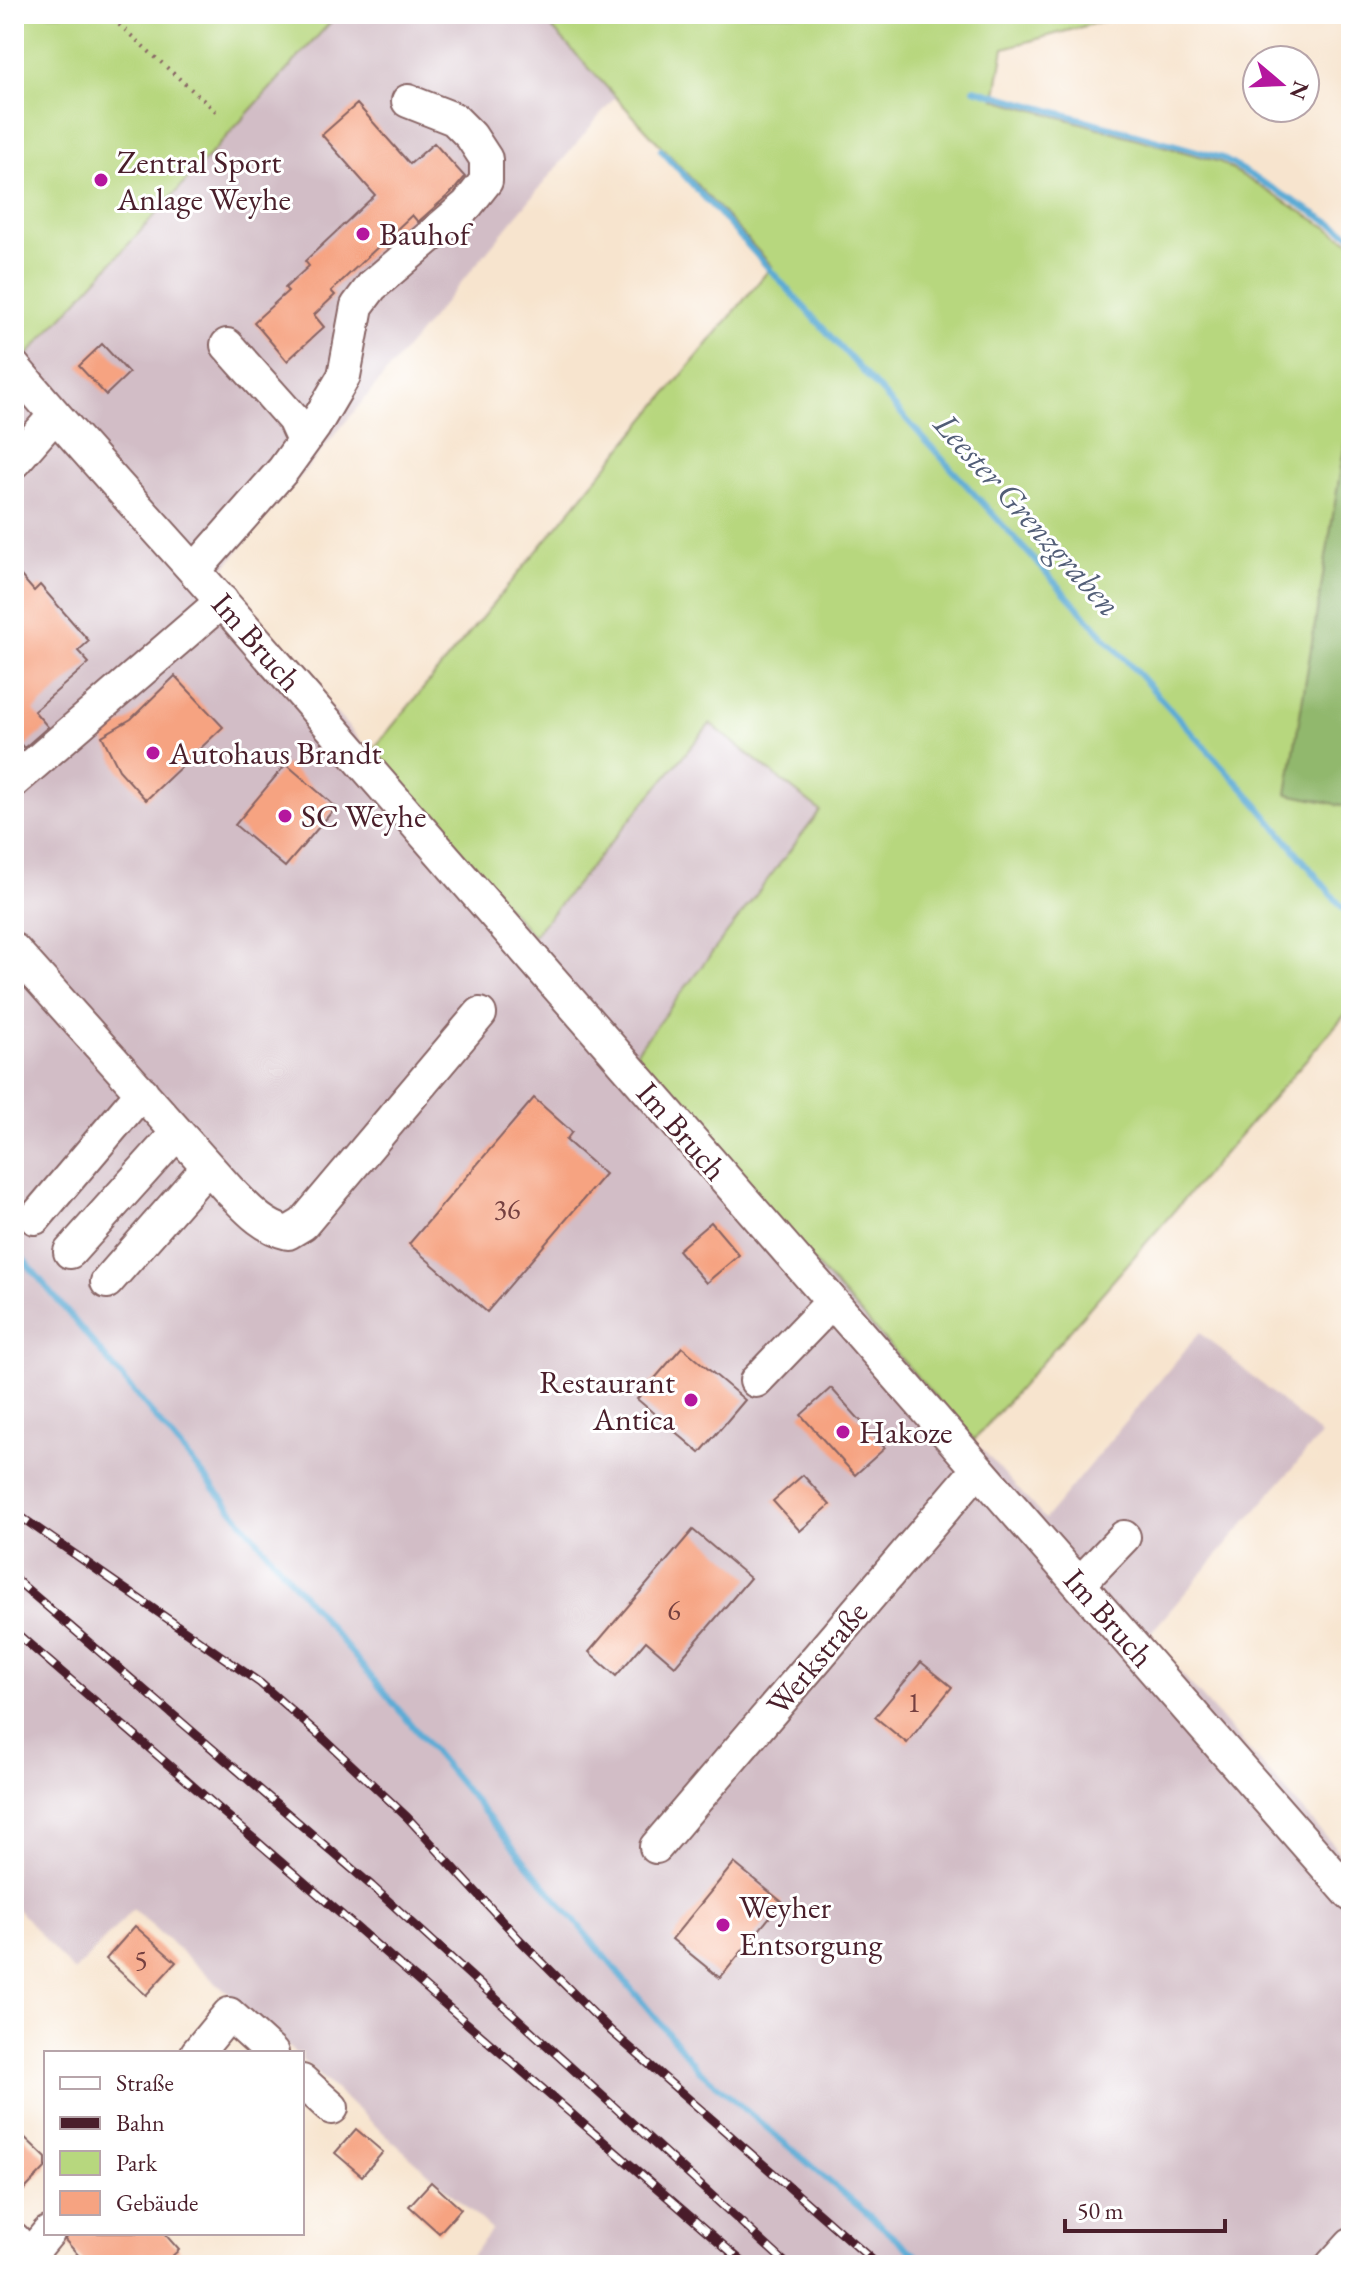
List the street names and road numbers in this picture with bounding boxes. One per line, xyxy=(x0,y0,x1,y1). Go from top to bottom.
street label: Im Bruch xyxy=(202,584,312,700)
street label: Im Bruch xyxy=(627,1073,737,1189)
street label: Im Bruch xyxy=(1054,1560,1164,1676)
street label: Werkstraße xyxy=(757,1592,877,1724)

